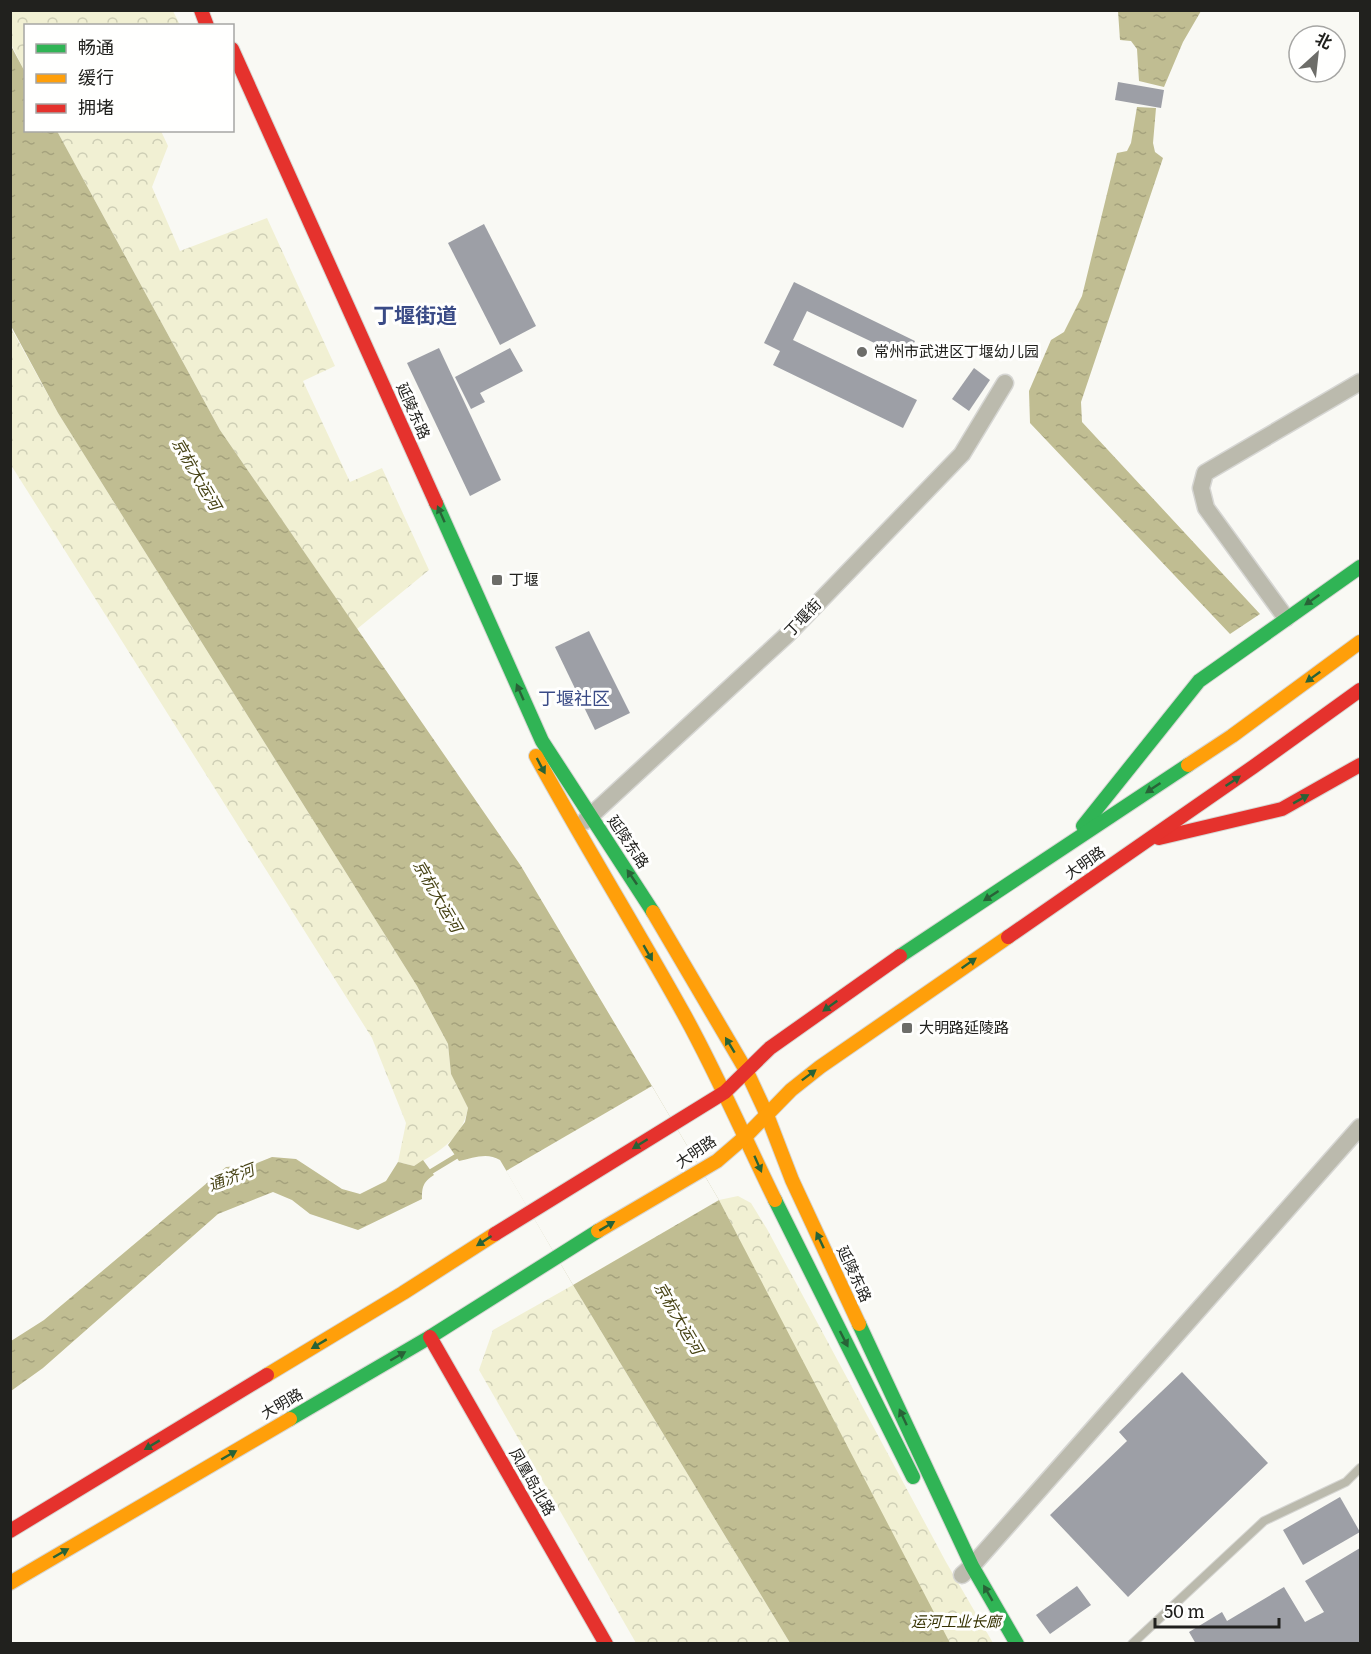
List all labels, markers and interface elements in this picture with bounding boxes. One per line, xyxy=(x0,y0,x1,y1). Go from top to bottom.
legend xyxy=(24,24,234,132)
north arrow xyxy=(1287,24,1347,84)
text: 北 xyxy=(1312,25,1337,54)
text: 畅通 xyxy=(78,33,114,60)
text: 缓行 xyxy=(78,63,114,90)
text: 拥堵 xyxy=(78,93,114,120)
district label: 丁堰街道 xyxy=(373,298,457,329)
place label: 常州市武进区丁堰幼儿园 xyxy=(874,339,1039,362)
marker: 常州市武进区丁堰幼儿园 xyxy=(855,345,869,359)
street label: 延陵东路 xyxy=(392,378,437,442)
water label: 京杭大运河 xyxy=(167,433,230,517)
one-way arrow xyxy=(436,505,445,523)
place label: 丁堰 xyxy=(509,567,539,590)
marker: 丁堰 xyxy=(490,573,504,587)
street label: 丁堰街 xyxy=(778,593,826,641)
one-way arrow xyxy=(1305,594,1321,606)
one-way arrow xyxy=(1306,671,1322,683)
one-way arrow xyxy=(516,684,525,701)
district label: 丁堰社区 xyxy=(538,684,610,711)
one-way arrow xyxy=(536,758,546,775)
one-way arrow xyxy=(1225,776,1241,787)
one-way arrow xyxy=(1146,782,1162,794)
one-way arrow xyxy=(1293,794,1310,804)
street label: 延陵东路 xyxy=(603,810,656,872)
street label: 大明路 xyxy=(1059,839,1109,884)
water label: 京杭大运河 xyxy=(408,855,471,939)
one-way arrow xyxy=(626,868,637,885)
one-way arrow xyxy=(983,890,999,901)
one-way arrow xyxy=(643,945,653,962)
one-way arrow xyxy=(961,958,977,969)
one-way arrow xyxy=(822,1000,838,1012)
place label: 大明路延陵路 xyxy=(919,1015,1009,1038)
marker: 大明路延陵路 xyxy=(900,1021,914,1035)
one-way arrow xyxy=(725,1037,736,1053)
one-way arrow xyxy=(802,1070,817,1082)
street label: 大明路 xyxy=(670,1129,720,1173)
one-way arrow xyxy=(632,1138,648,1149)
water label: 通济河 xyxy=(204,1155,260,1196)
one-way arrow xyxy=(754,1155,764,1173)
one-way arrow xyxy=(599,1221,615,1232)
one-way arrow xyxy=(816,1232,825,1249)
one-way arrow xyxy=(476,1235,492,1246)
street label: 延陵东路 xyxy=(832,1241,878,1305)
water label: 京杭大运河 xyxy=(649,1277,712,1361)
one-way arrow xyxy=(839,1330,849,1348)
one-way arrow xyxy=(311,1339,327,1350)
one-way arrow xyxy=(389,1352,406,1362)
street label: 大明路 xyxy=(256,1381,306,1424)
one-way arrow xyxy=(898,1409,907,1426)
one-way arrow xyxy=(144,1440,160,1451)
street label: 凤凰岛北路 xyxy=(505,1443,562,1519)
one-way arrow xyxy=(221,1449,237,1460)
one-way arrow xyxy=(53,1548,69,1559)
one-way arrow xyxy=(982,1585,993,1601)
scale bar xyxy=(1155,1591,1280,1629)
text: 50 m xyxy=(1164,1597,1205,1624)
park label: 运河工业长廊 xyxy=(911,1609,1004,1632)

